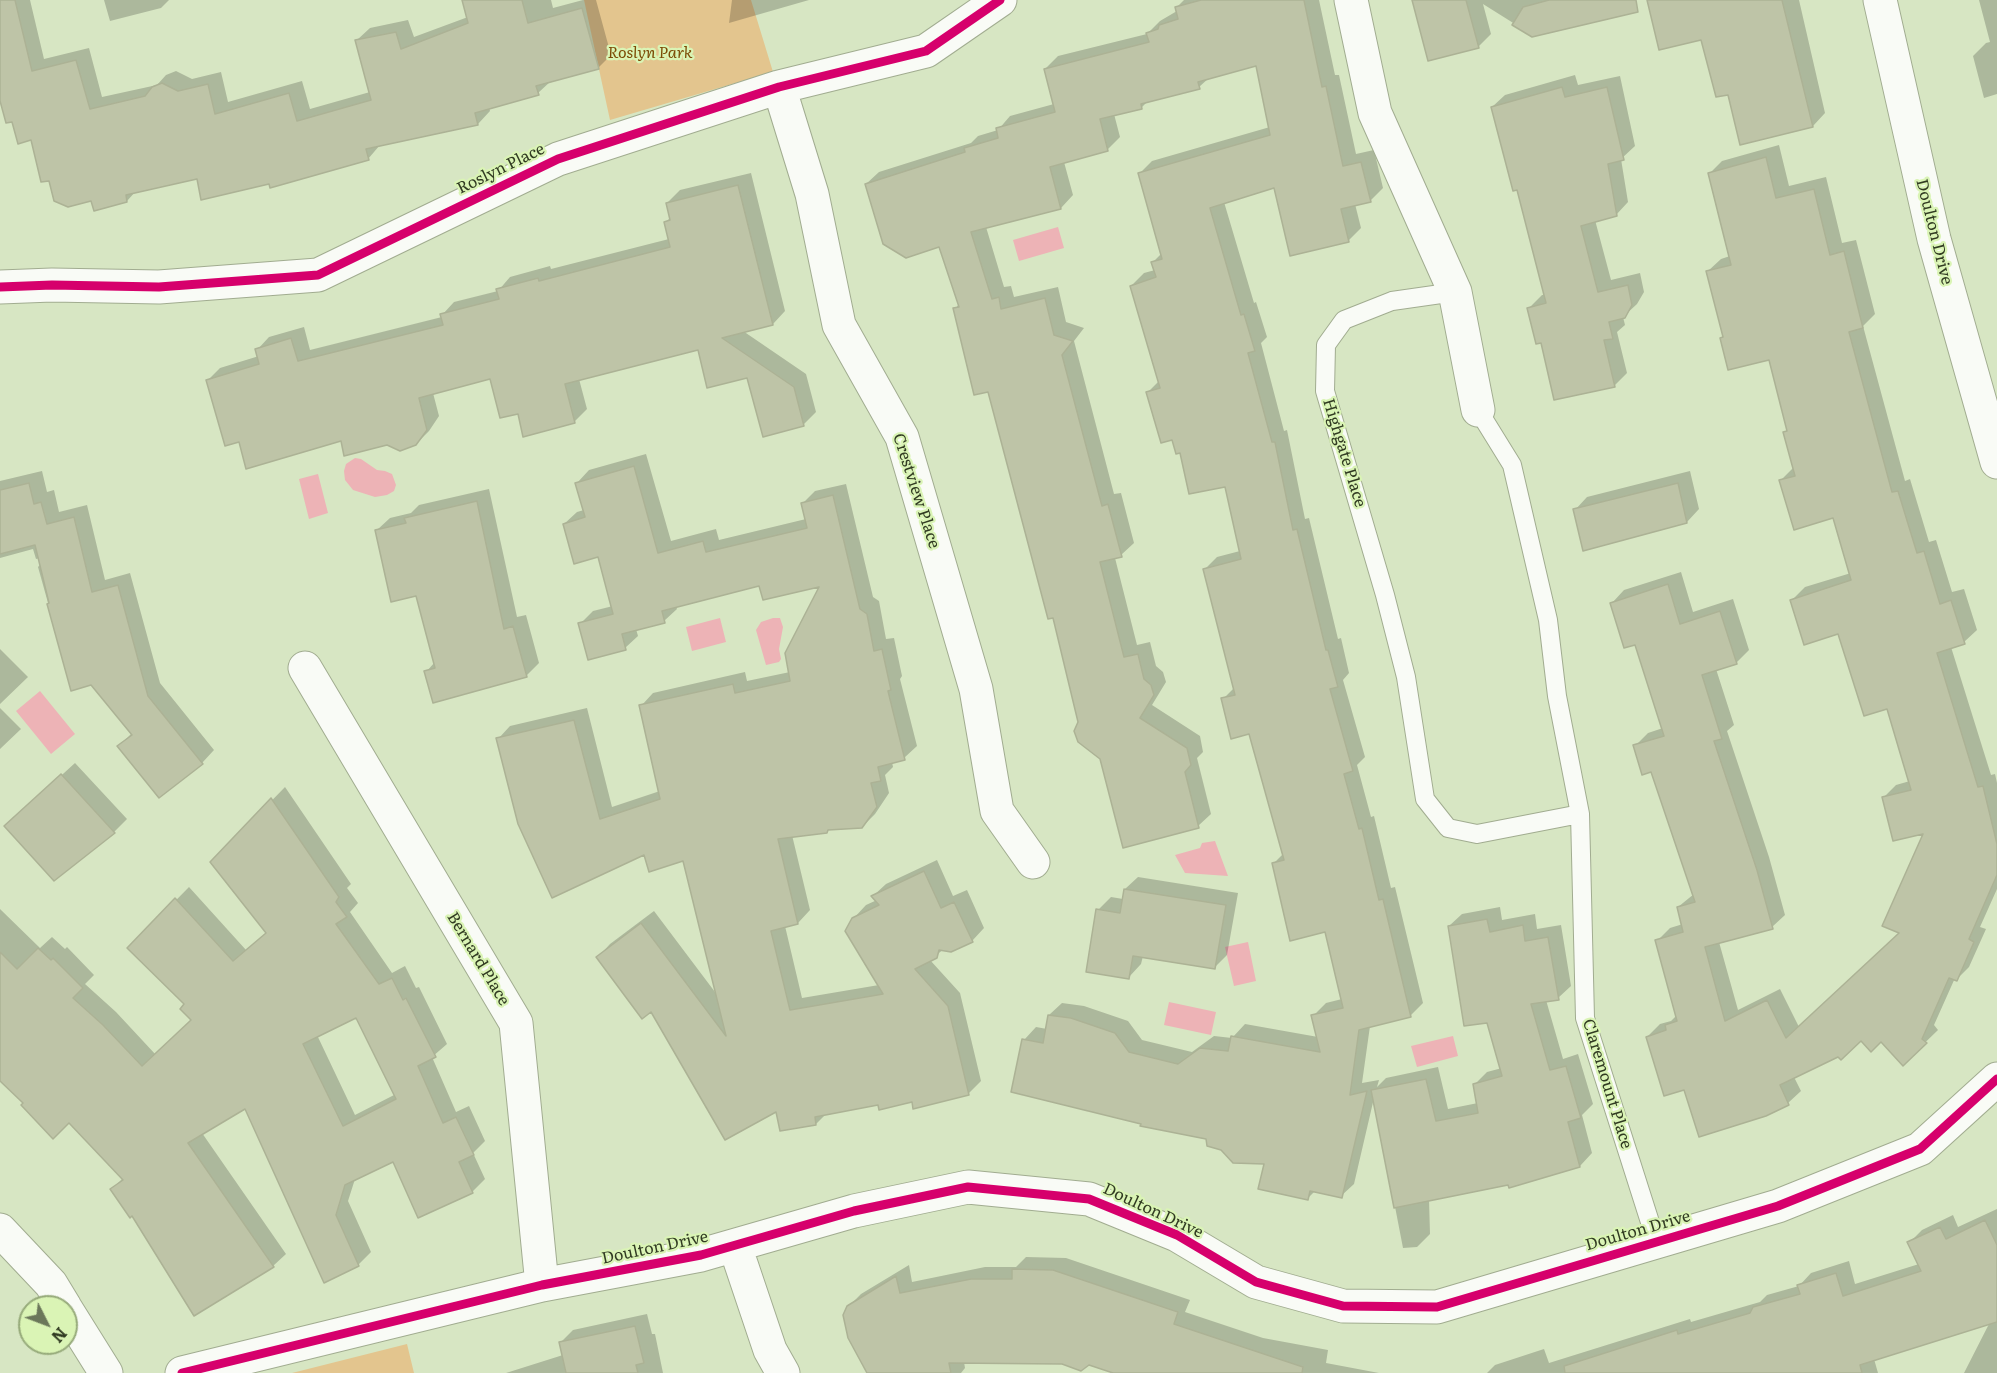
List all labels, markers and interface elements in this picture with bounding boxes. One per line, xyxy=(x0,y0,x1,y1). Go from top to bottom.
park label: Roslyn Park xyxy=(607,43,693,63)
street label: Roslyn Place xyxy=(454,140,548,198)
street label: Doulton Drive xyxy=(1912,177,1956,287)
street label: Highgate Place xyxy=(1318,396,1370,510)
street label: Crestview Place xyxy=(888,431,944,551)
street label: Bernard Place xyxy=(443,909,513,1009)
street label: Claremount Place xyxy=(1578,1017,1636,1151)
street label: Doulton Drive xyxy=(1100,1179,1206,1243)
street label: Doulton Drive xyxy=(1583,1207,1693,1255)
street label: Doulton Drive xyxy=(600,1227,710,1269)
north arrow xyxy=(18,1295,78,1355)
text: N xyxy=(46,1323,73,1349)

